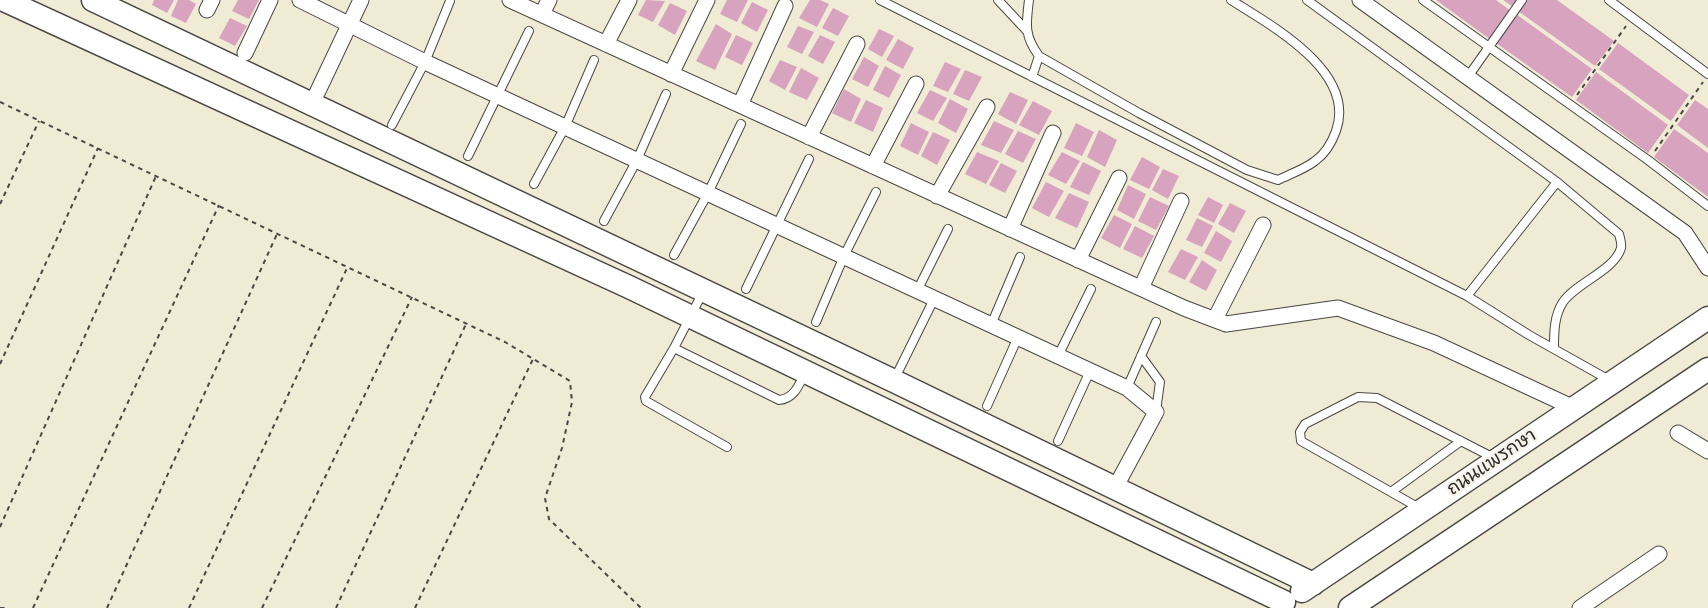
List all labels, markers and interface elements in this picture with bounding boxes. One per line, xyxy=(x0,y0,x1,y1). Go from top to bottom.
street label: ถนนแพรกษา xyxy=(1443,425,1541,501)

